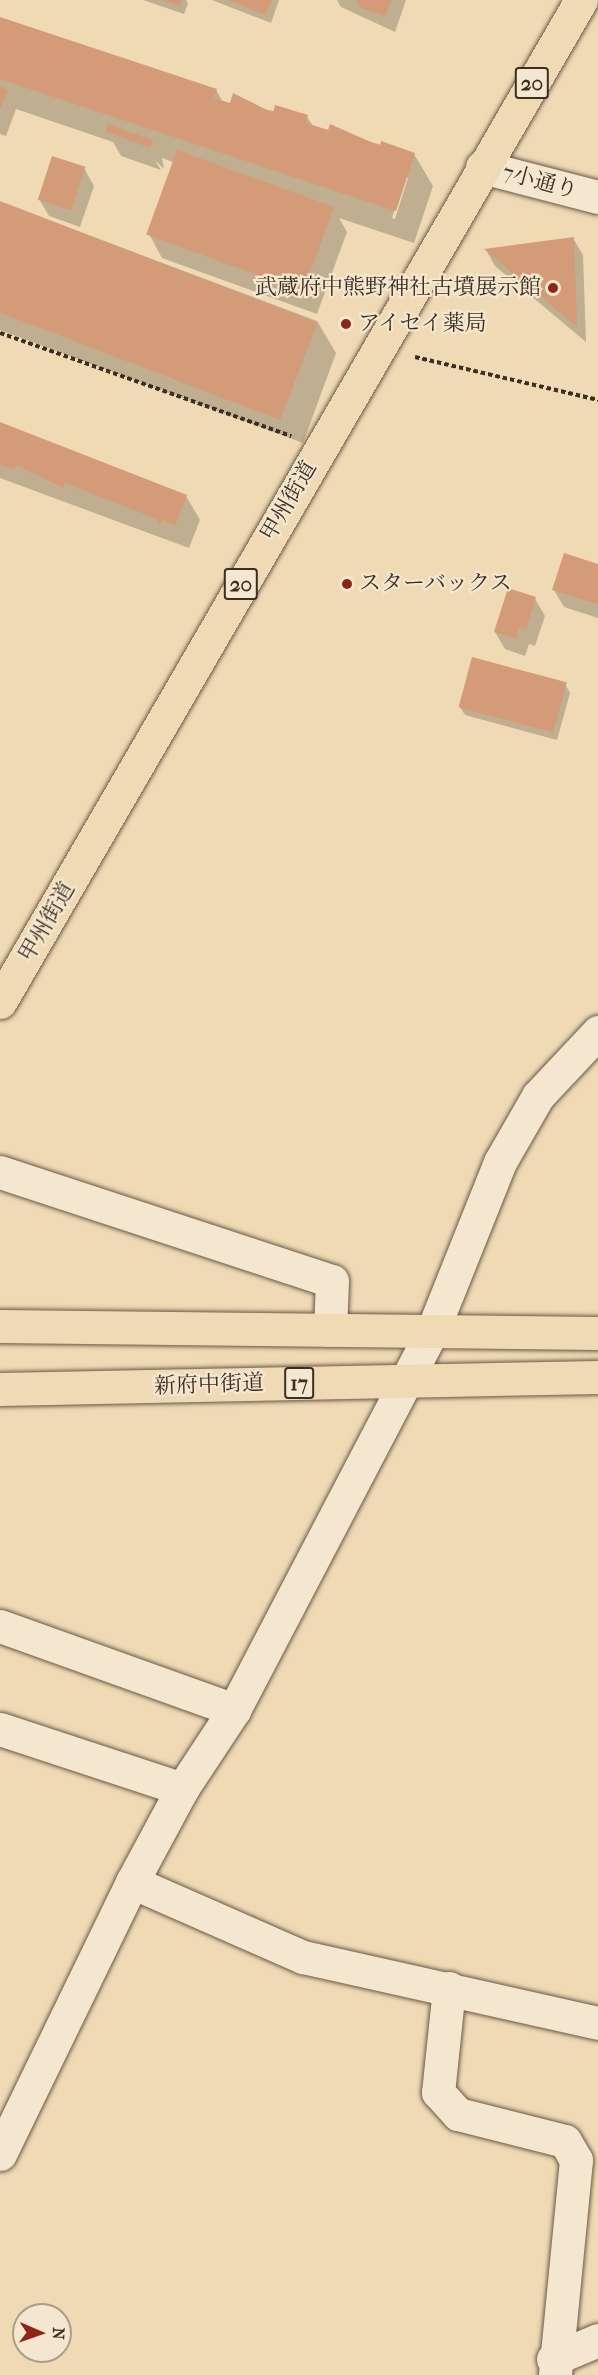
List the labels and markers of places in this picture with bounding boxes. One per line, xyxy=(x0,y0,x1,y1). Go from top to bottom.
place label: 武蔵府中熊野神社古墳展示館 xyxy=(255,275,541,301)
marker: 武蔵府中熊野神社古墳展示館 xyxy=(546,281,560,295)
place label: アイセイ薬局 xyxy=(358,311,490,337)
marker: アイセイ薬局 xyxy=(339,317,353,331)
place label: スターバックス xyxy=(359,571,513,597)
marker: スターバックス xyxy=(340,577,354,591)

